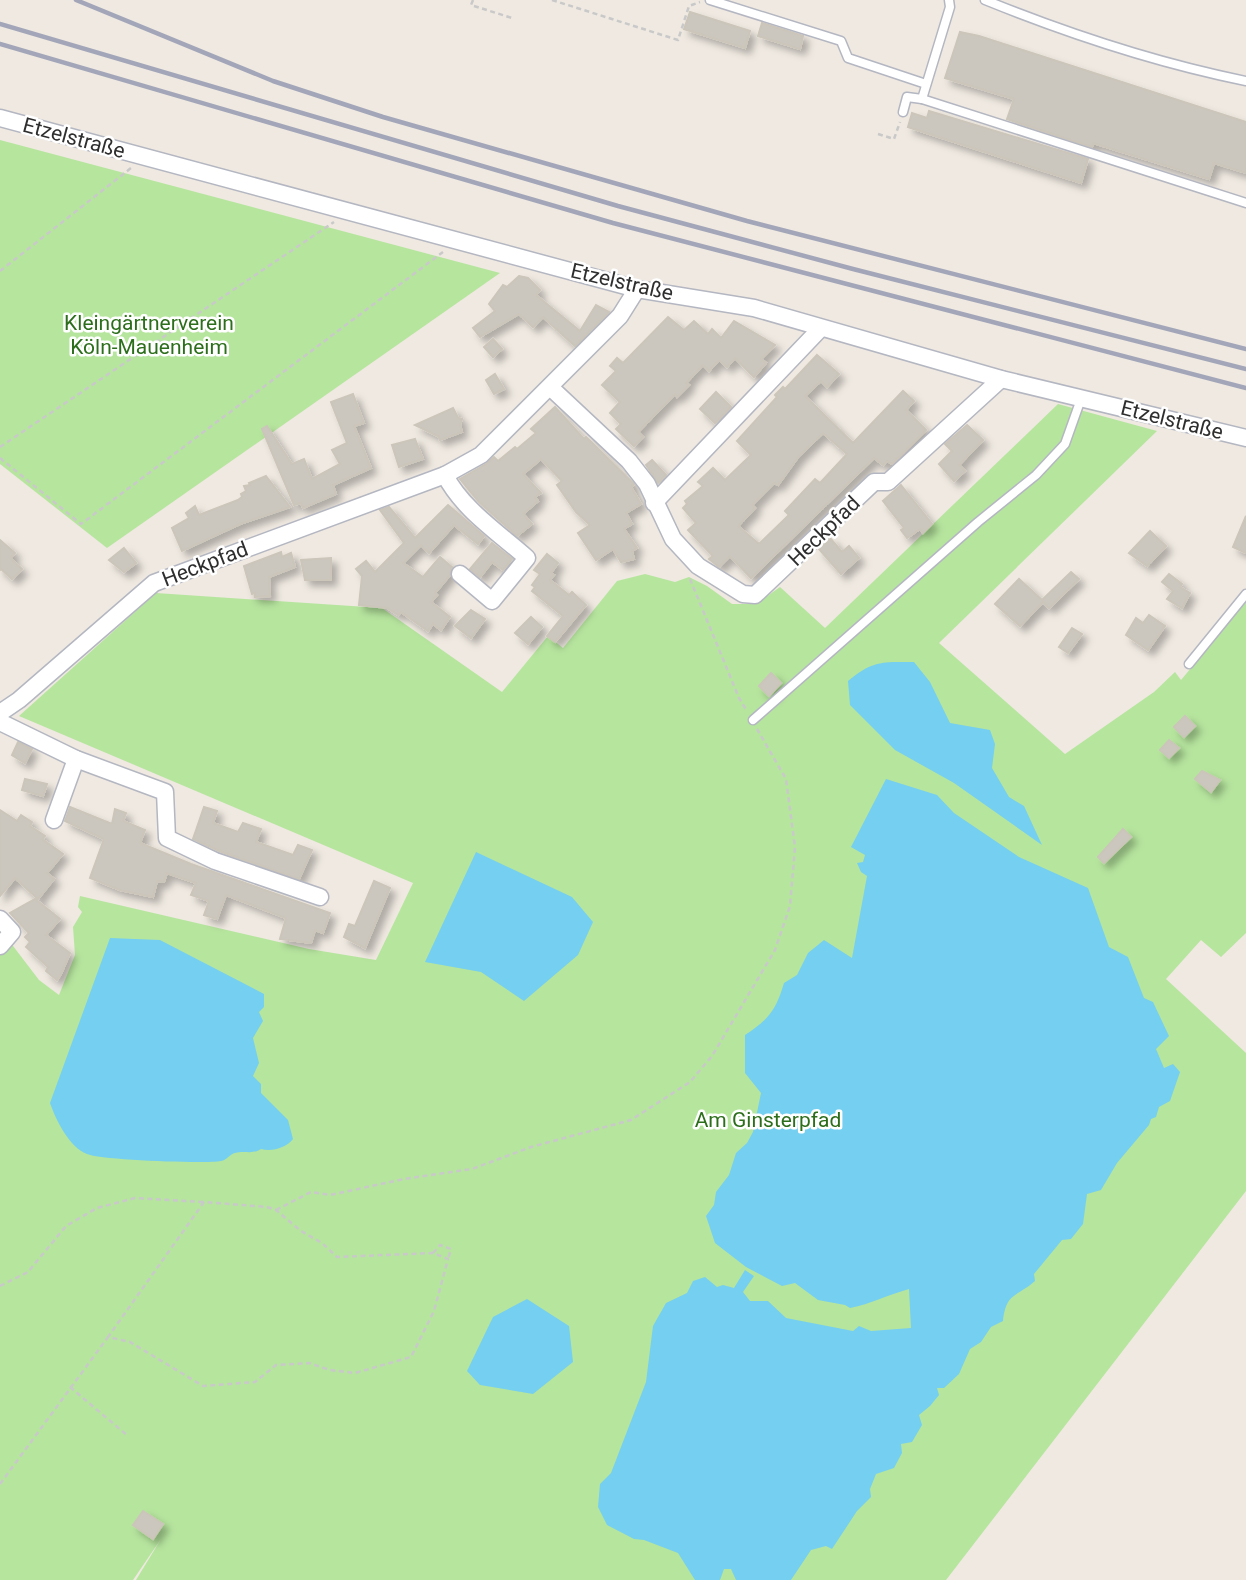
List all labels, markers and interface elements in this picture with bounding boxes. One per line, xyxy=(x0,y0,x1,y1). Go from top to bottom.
street label: Etzelstraße xyxy=(20,113,128,163)
street label: Etzelstraße xyxy=(568,259,676,305)
park label: Kleingärtnerverein Köln-Mauenheim xyxy=(64,311,234,359)
street label: Etzelstraße xyxy=(1118,396,1226,444)
street label: Heckpfad xyxy=(783,491,865,571)
street label: Heckpfad xyxy=(159,537,251,591)
park label: Am Ginsterpfad xyxy=(695,1108,841,1132)

